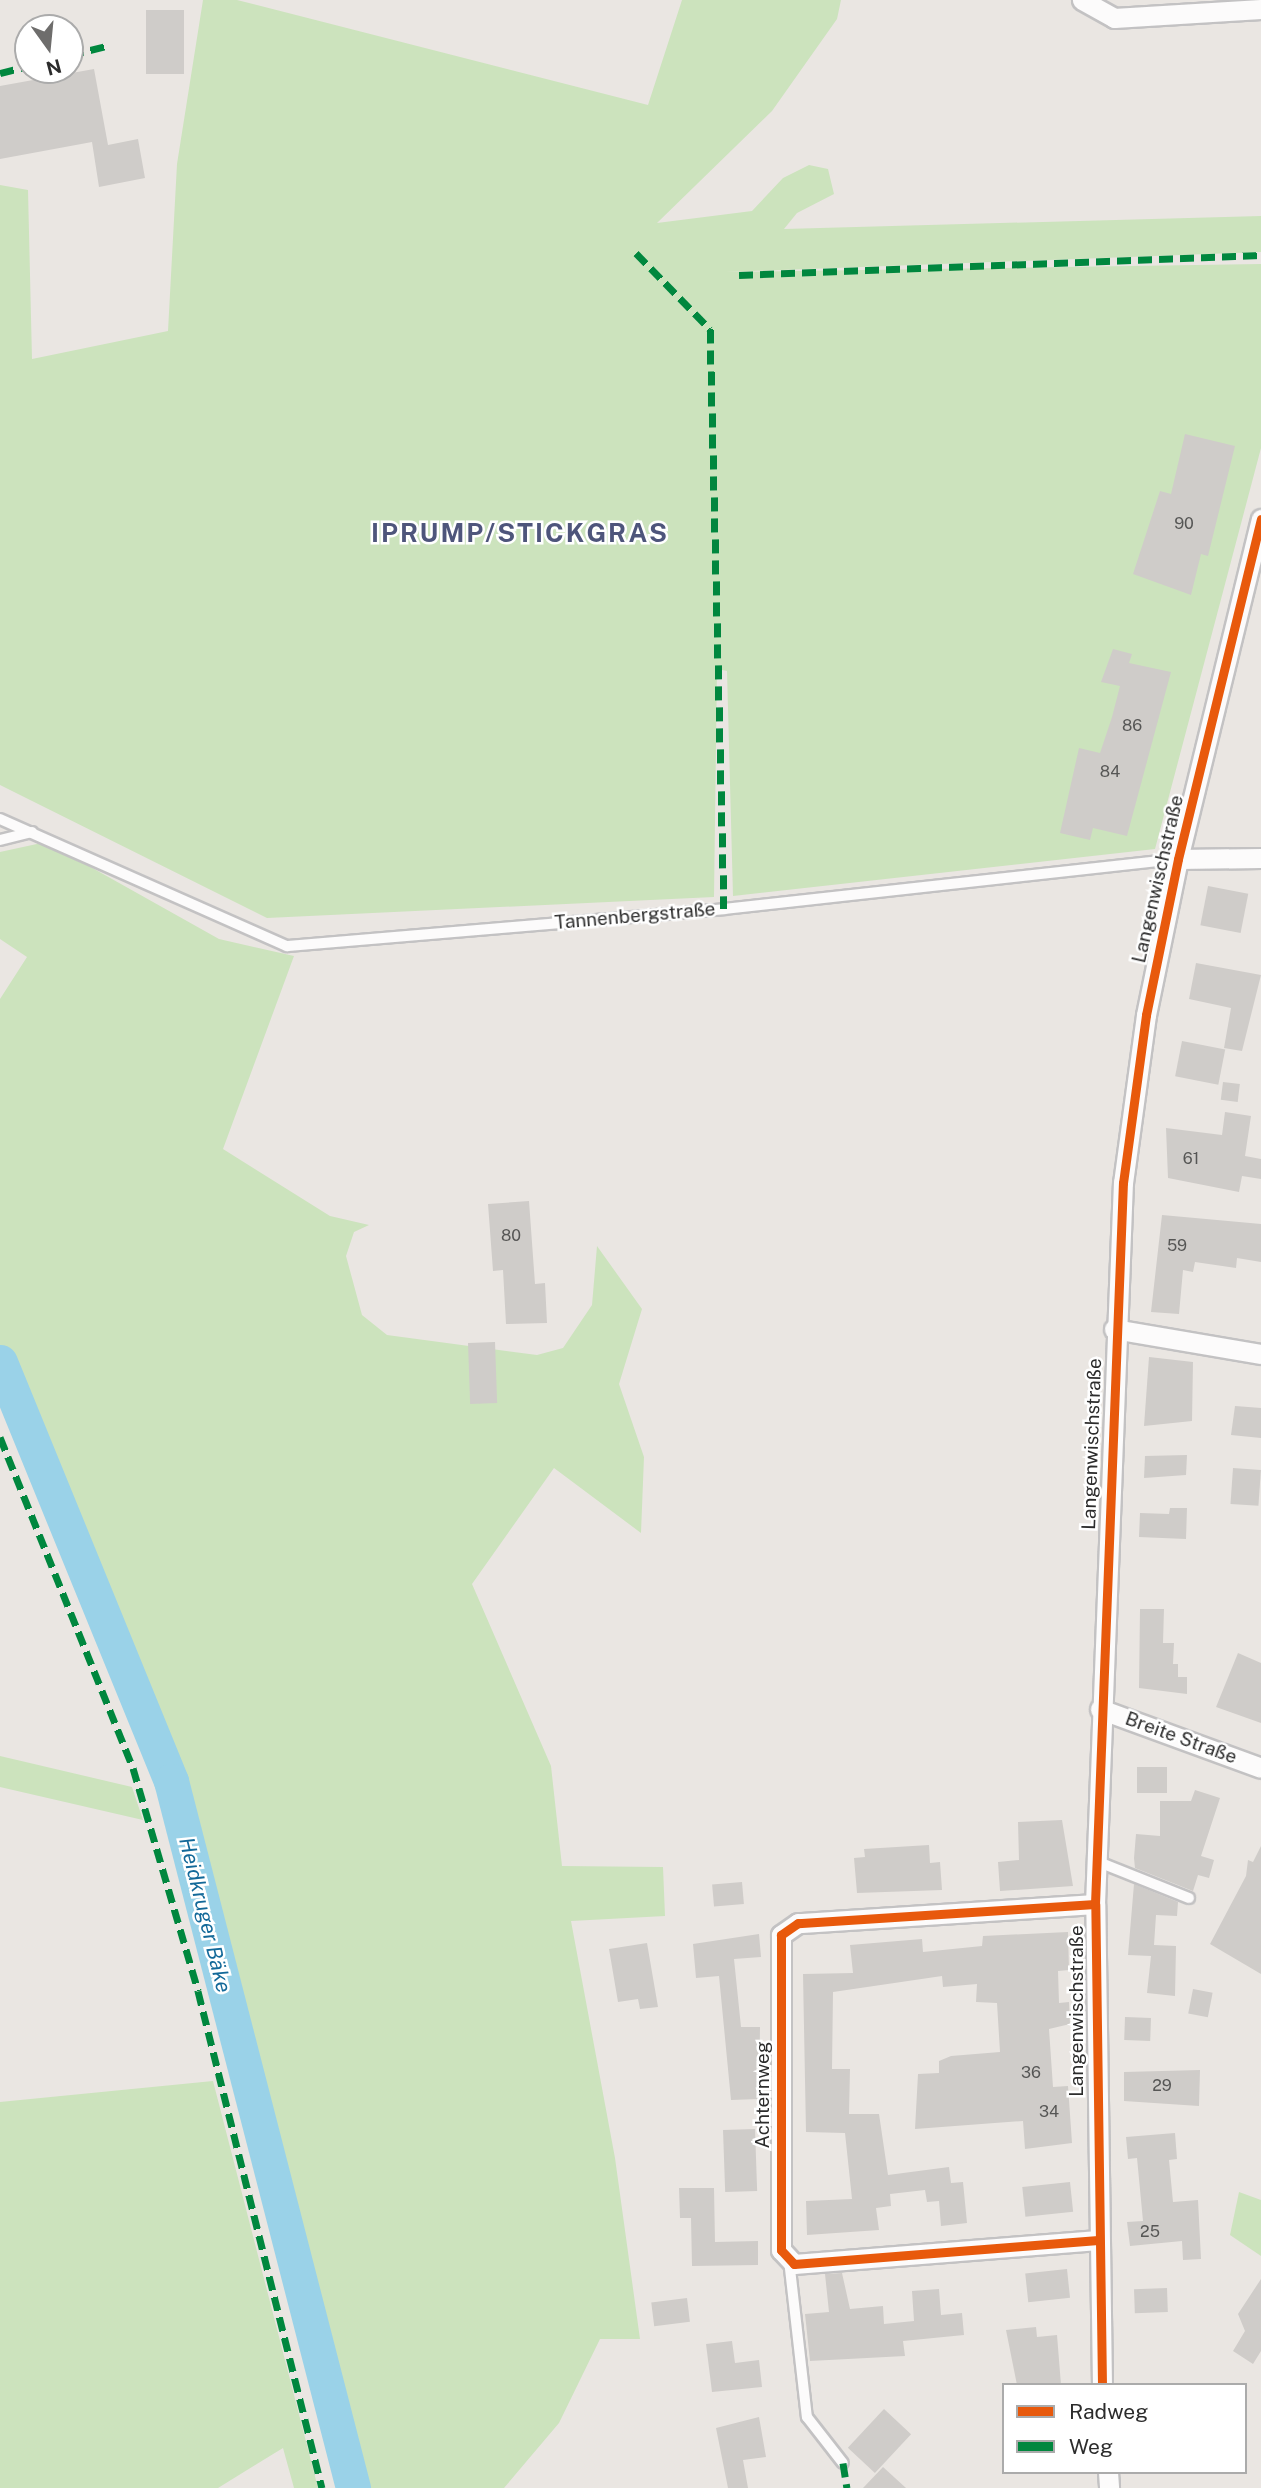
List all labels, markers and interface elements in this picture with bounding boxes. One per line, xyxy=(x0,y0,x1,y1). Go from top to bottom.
north arrow xyxy=(14,14,84,84)
text: N xyxy=(44,55,64,80)
house number: 90 xyxy=(1174,514,1194,534)
district label: IPRUMP/STICKGRAS xyxy=(373,517,667,549)
house number: 86 xyxy=(1122,716,1142,736)
house number: 84 xyxy=(1100,762,1120,782)
street label: Langenwischstraße xyxy=(1128,793,1188,965)
street label: Tannenbergstraße xyxy=(554,898,716,934)
house number: 61 xyxy=(1183,1149,1199,1169)
house number: 80 xyxy=(501,1226,521,1246)
house number: 59 xyxy=(1167,1236,1187,1256)
street label: Langenwischstraße xyxy=(1078,1358,1106,1530)
street label: Breite Straße xyxy=(1122,1707,1240,1769)
water label: Heidkruger Bäke xyxy=(174,1835,236,1995)
street label: Langenwischstraße xyxy=(1066,1925,1088,2097)
street label: Achternweg xyxy=(752,2041,774,2149)
house number: 36 xyxy=(1021,2063,1041,2083)
house number: 29 xyxy=(1152,2076,1172,2096)
house number: 34 xyxy=(1039,2102,1059,2122)
house number: 25 xyxy=(1140,2222,1160,2242)
legend xyxy=(1002,2383,1247,2474)
text: Radweg xyxy=(1069,2399,1148,2424)
text: Weg xyxy=(1069,2434,1113,2459)

